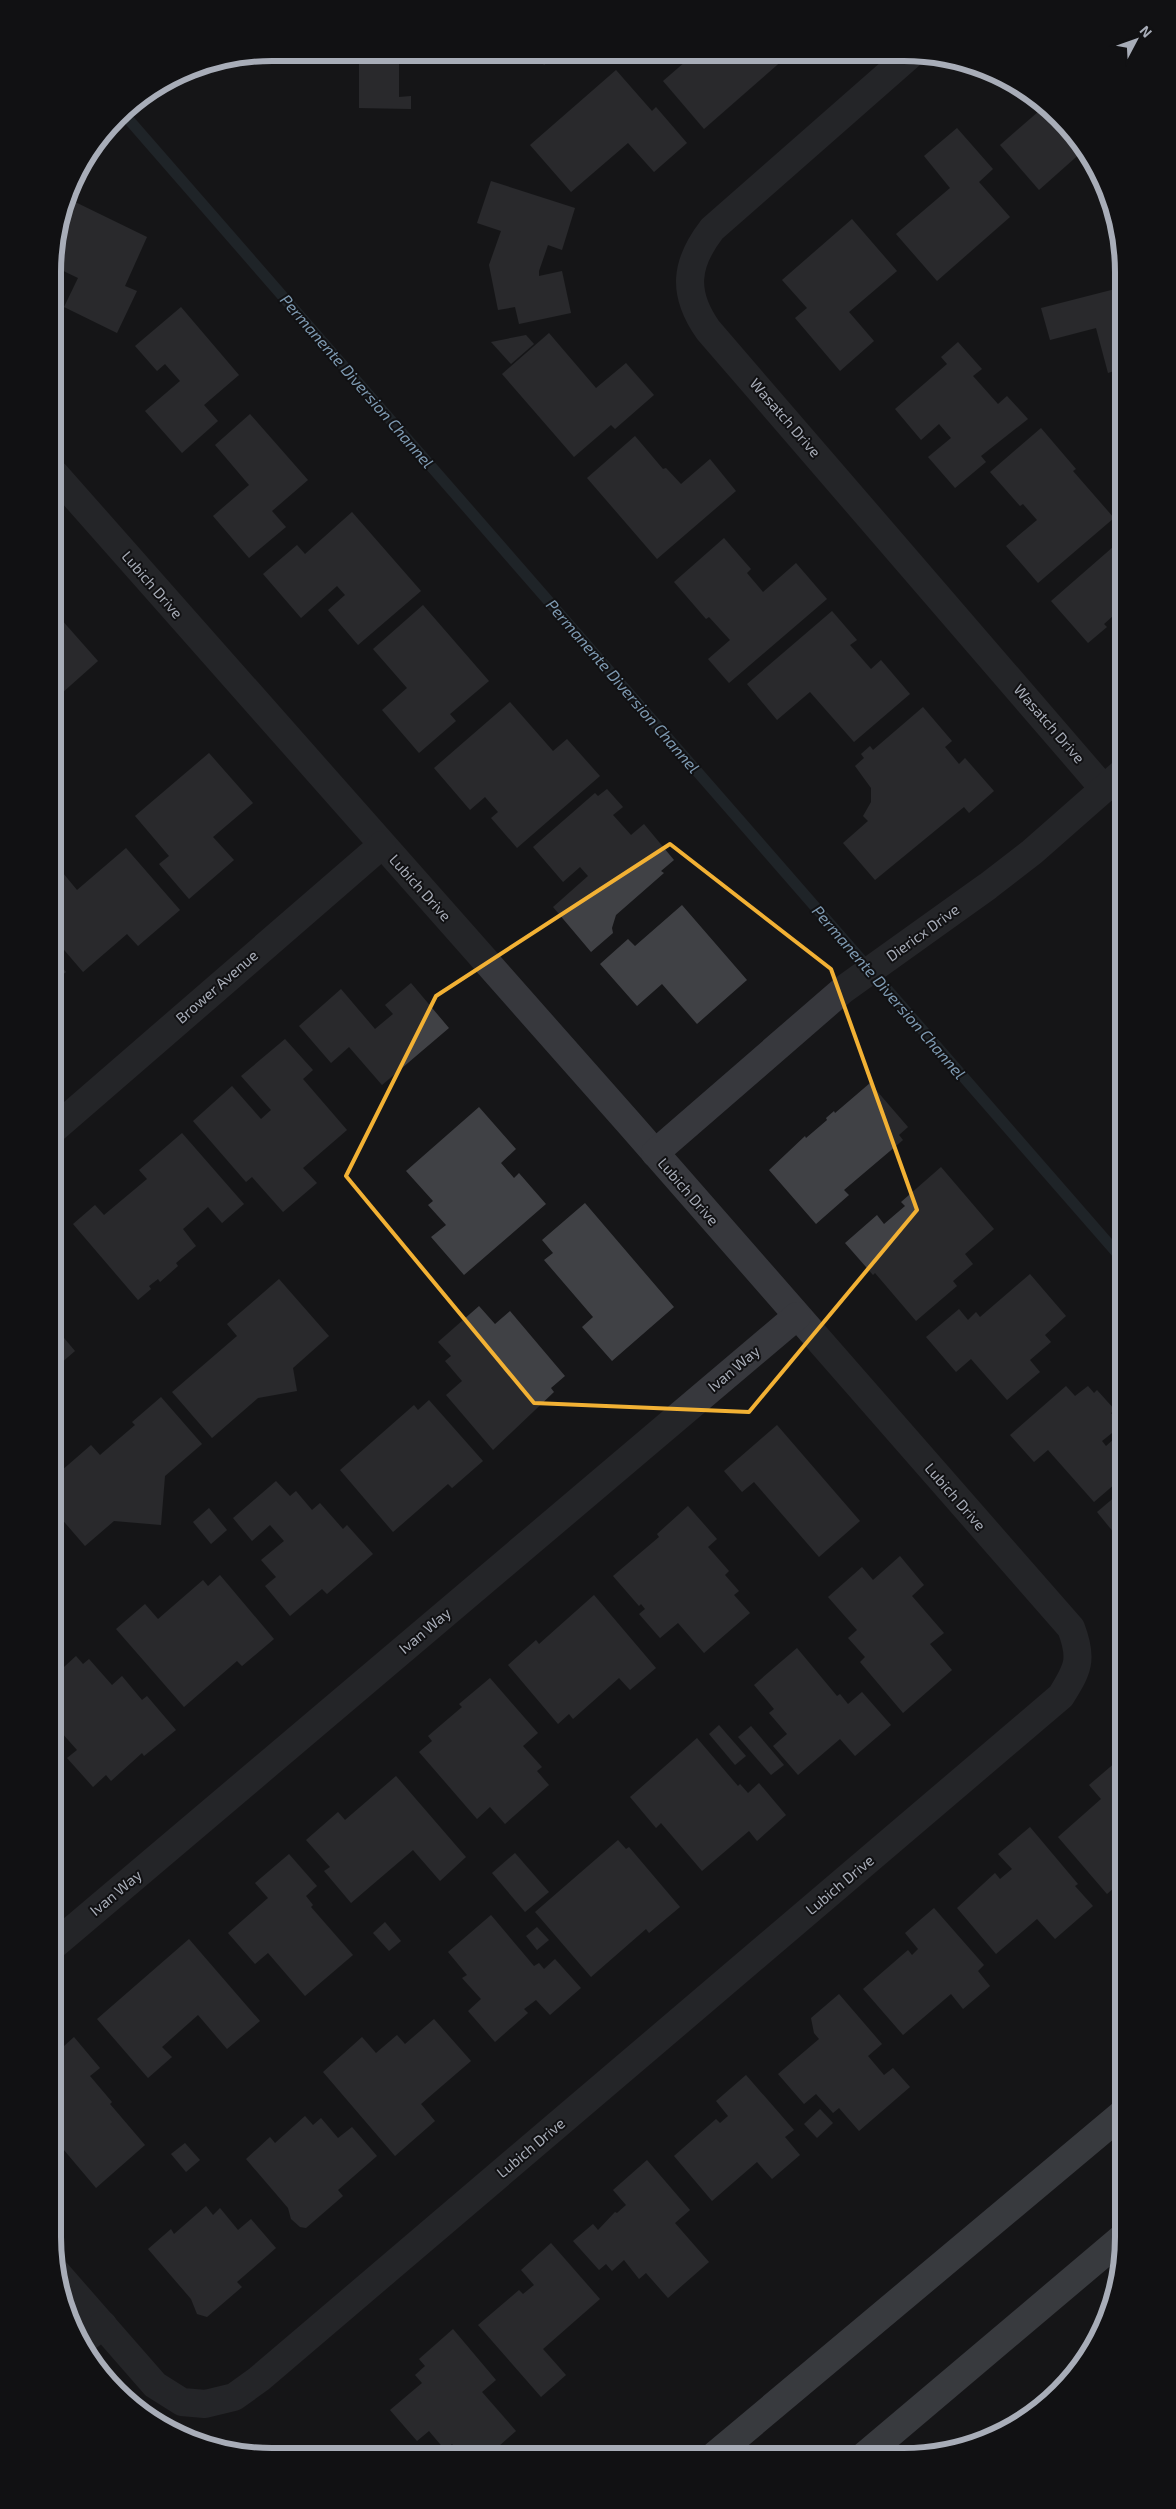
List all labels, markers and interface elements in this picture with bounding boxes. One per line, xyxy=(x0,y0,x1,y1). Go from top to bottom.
north arrow xyxy=(1111,15,1161,65)
text: N xyxy=(1136,22,1156,41)
water label: Permanente Diversion Channel xyxy=(277,290,438,471)
street label: Wasatch Drive xyxy=(747,374,825,461)
street label: Lubich Drive xyxy=(119,547,187,622)
water label: Permanente Diversion Channel xyxy=(543,595,704,776)
street label: Wasatch Drive xyxy=(1011,680,1089,767)
street label: Lubich Drive xyxy=(386,850,455,924)
street label: Diericx Drive xyxy=(882,900,962,965)
water label: Permanente Diversion Channel xyxy=(809,901,970,1082)
street label: Brower Avenue xyxy=(172,946,261,1027)
street label: Lubich Drive xyxy=(655,1154,723,1229)
street label: Ivan Way xyxy=(704,1341,763,1395)
street label: Lubich Drive xyxy=(922,1459,990,1534)
street label: Ivan Way xyxy=(395,1603,454,1657)
street label: Lubich Drive xyxy=(802,1850,877,1918)
street label: Ivan Way xyxy=(86,1865,145,1919)
street label: Lubich Drive xyxy=(493,2113,568,2181)

